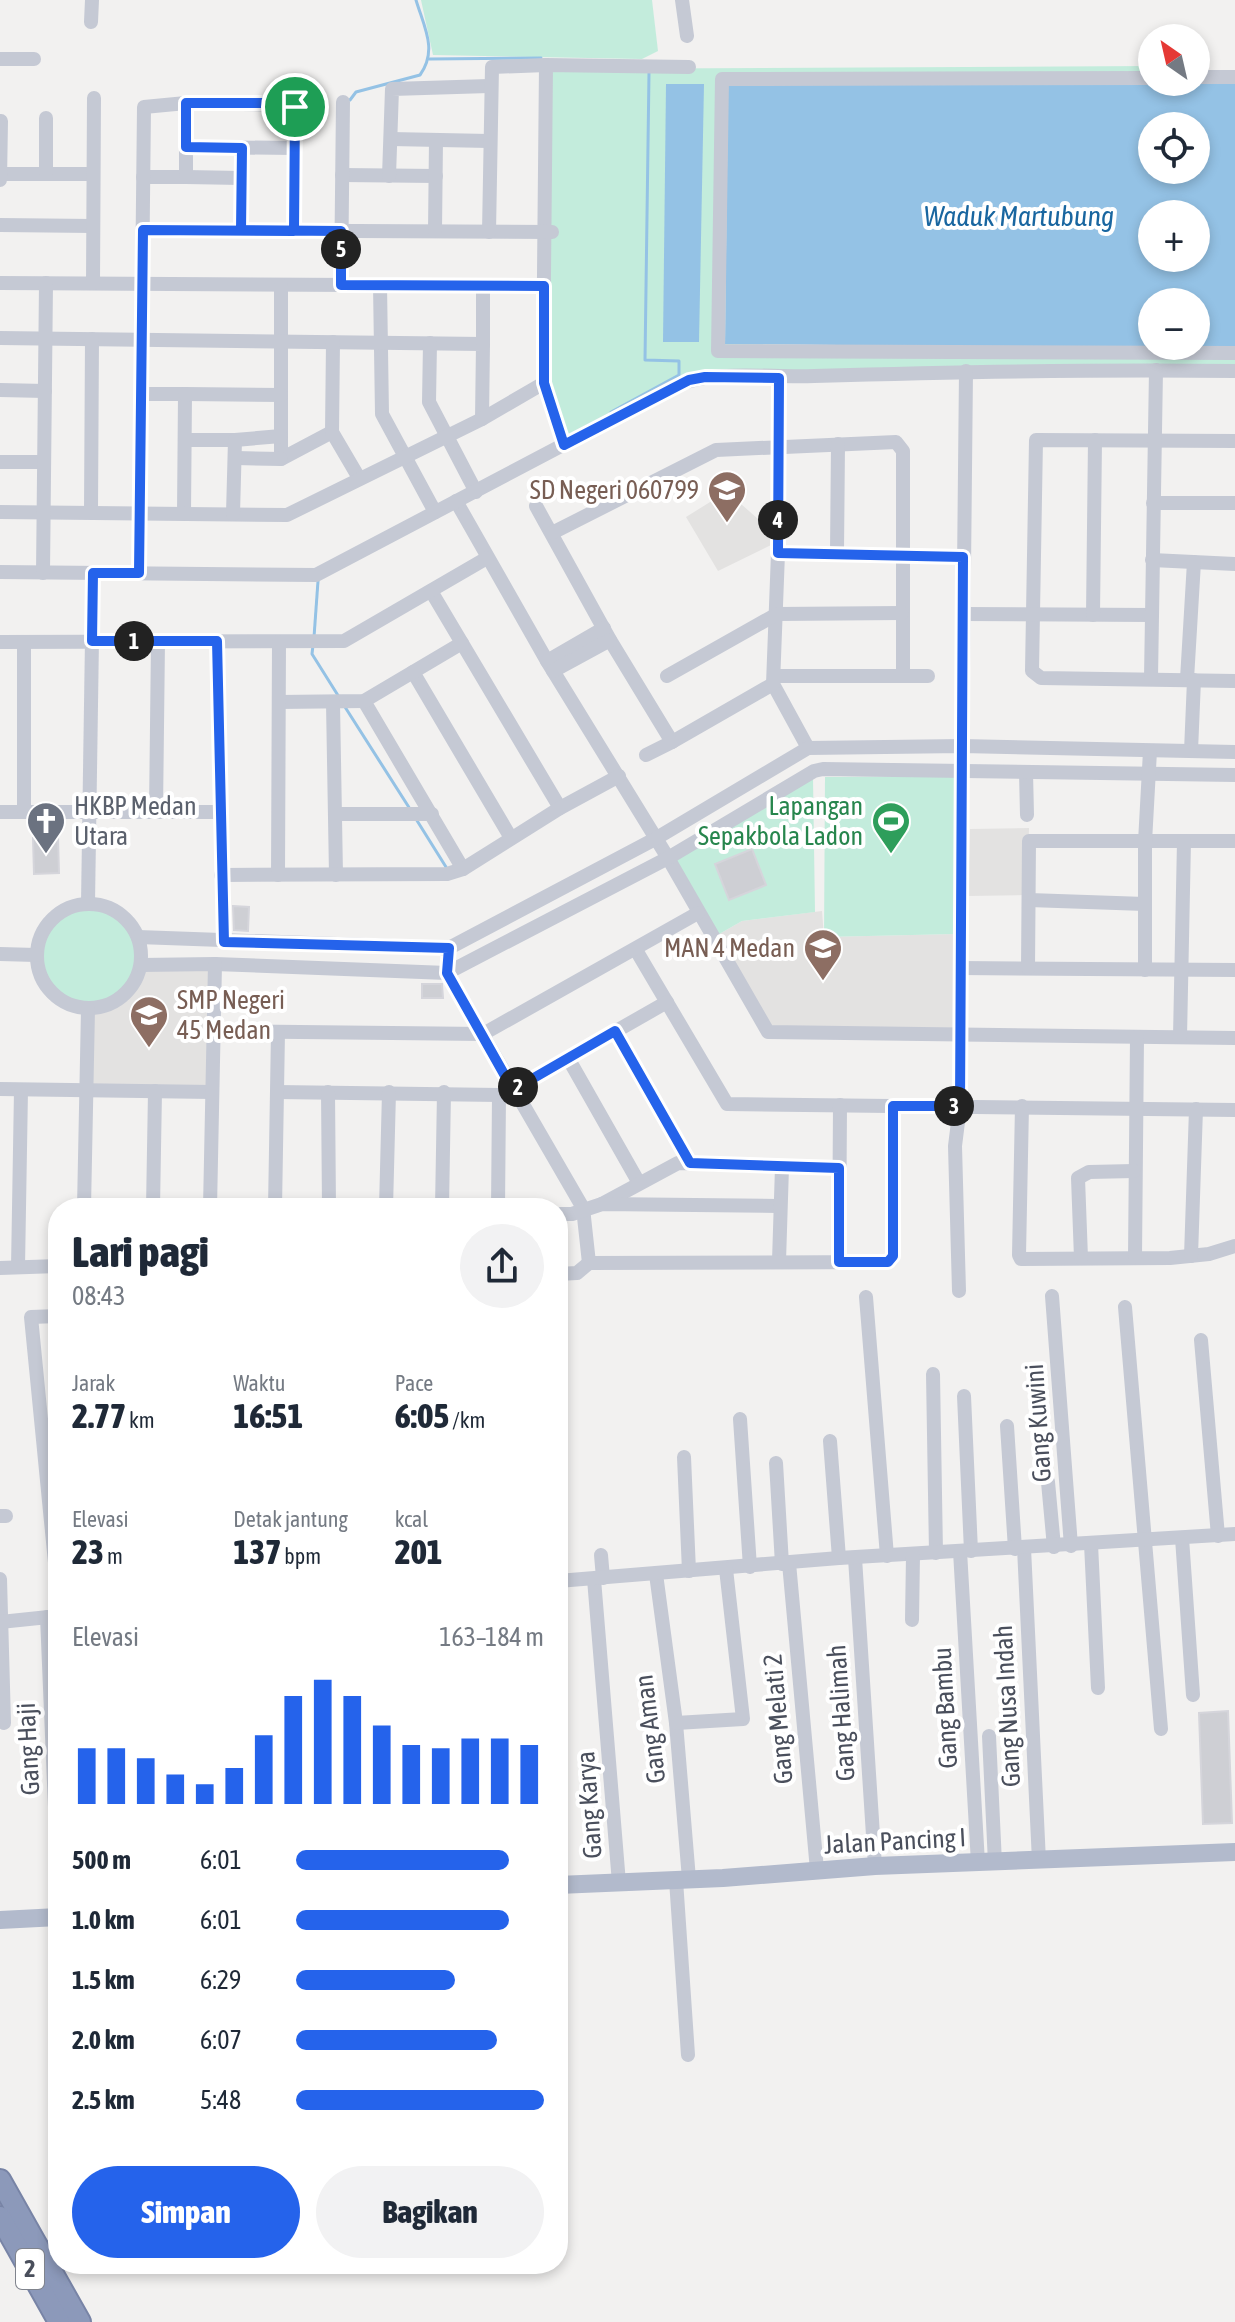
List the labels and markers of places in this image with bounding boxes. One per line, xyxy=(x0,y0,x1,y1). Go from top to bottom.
pin xyxy=(261,73,329,141)
pin: 5 xyxy=(321,229,361,269)
school or university icon: SD Negeri 060799 xyxy=(706,469,748,524)
place label: SD Negeri 060799 xyxy=(530,475,699,505)
pin: 4 xyxy=(758,500,798,540)
pin: 1 xyxy=(114,621,154,661)
place label: HKBP Medan Utara xyxy=(74,791,197,851)
place label: Lapangan Sepakbola Ladon xyxy=(698,791,863,851)
church icon: HKBP Medan Utara xyxy=(25,800,67,855)
sports icon: Lapangan Sepakbola Ladon xyxy=(870,800,912,855)
school or university icon: MAN 4 Medan xyxy=(802,927,844,982)
place label: MAN 4 Medan xyxy=(664,933,795,963)
place label: SMP Negeri 45 Medan xyxy=(177,985,285,1045)
school or university icon: SMP Negeri 45 Medan xyxy=(128,994,170,1049)
pin: 2 xyxy=(498,1067,538,1107)
pin: 3 xyxy=(934,1086,974,1126)

